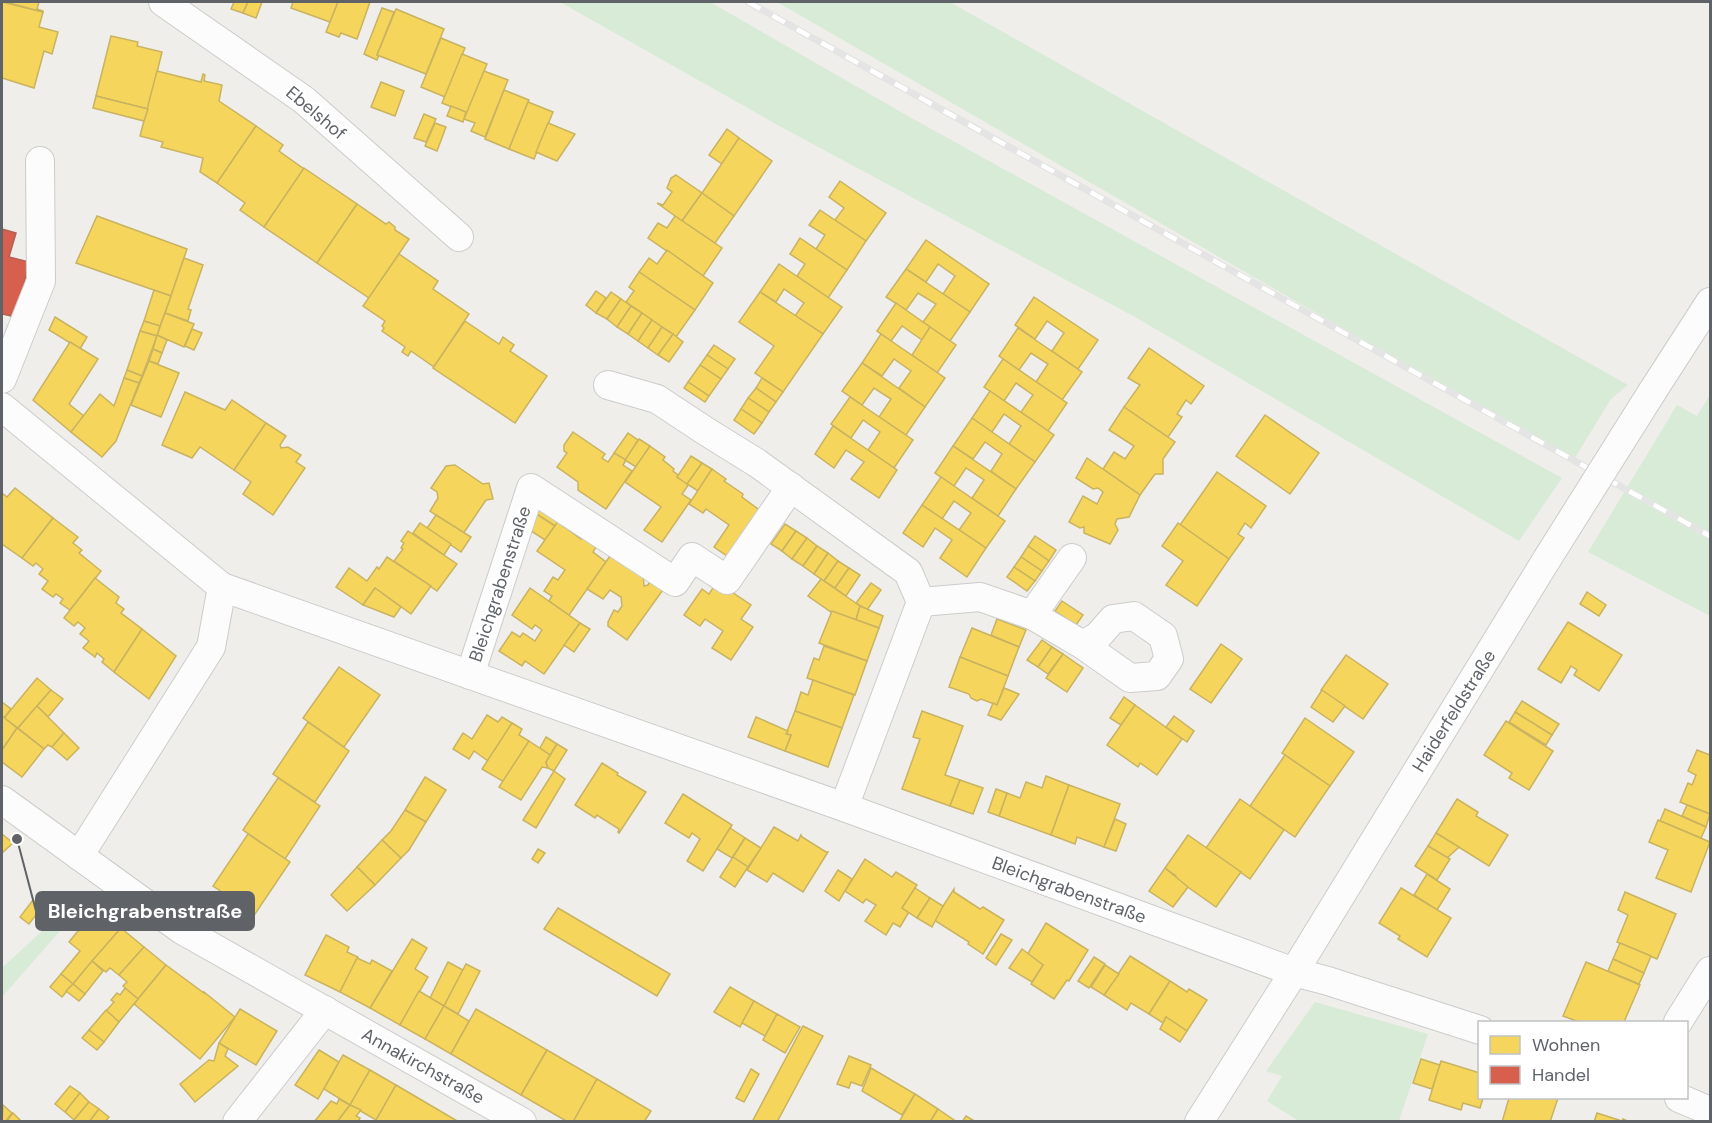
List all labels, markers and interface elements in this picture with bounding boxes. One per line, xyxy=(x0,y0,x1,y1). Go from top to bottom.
street label: Ebelshof xyxy=(281,81,351,145)
street label: Bleichgrabenstraße xyxy=(463,503,537,665)
street label: Haiderfeldstraße xyxy=(1407,645,1501,777)
street label: Bleichgrabenstraße xyxy=(989,851,1149,929)
callout: Bleichgrabenstraße xyxy=(36,892,254,930)
text: Bleichgrabenstraße xyxy=(48,898,242,924)
legend xyxy=(1478,1021,1688,1099)
street label: Annakirchstraße xyxy=(357,1022,489,1110)
text: Wohnen xyxy=(1532,1033,1600,1057)
text: Handel xyxy=(1532,1063,1590,1087)

